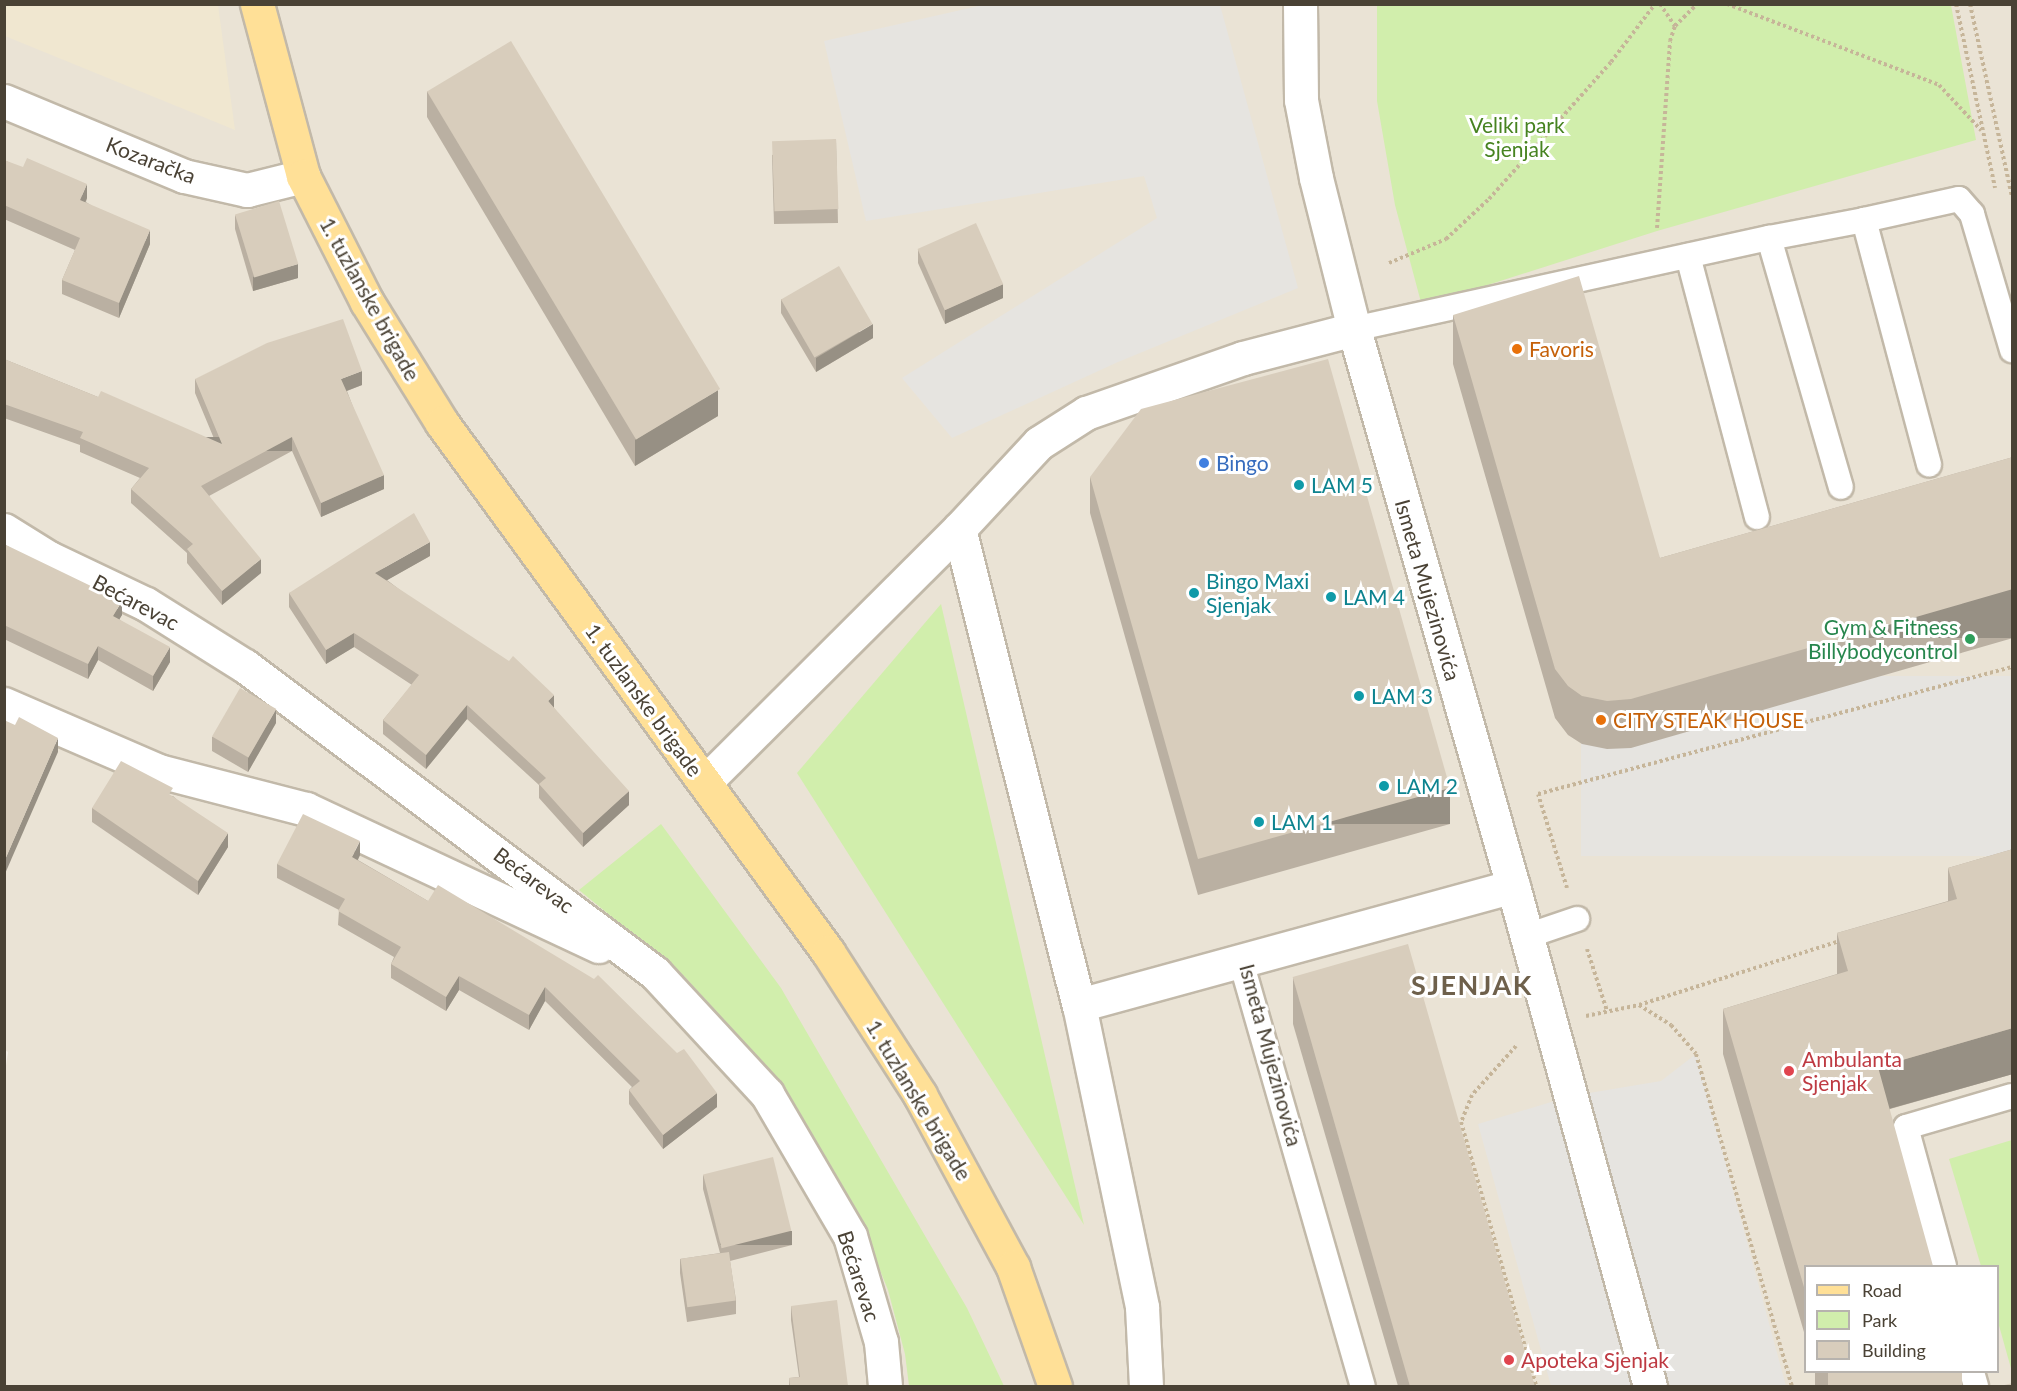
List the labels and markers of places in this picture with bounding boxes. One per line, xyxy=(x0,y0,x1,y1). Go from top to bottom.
place label: Favoris xyxy=(1529,336,1594,362)
marker: Favoris xyxy=(1510,342,1524,356)
place label: Bingo xyxy=(1216,450,1269,476)
marker: Bingo xyxy=(1197,456,1211,470)
place label: LAM 5 xyxy=(1311,472,1373,498)
marker: LAM 5 xyxy=(1292,478,1306,492)
place label: Bingo Maxi Sjenjak xyxy=(1206,568,1309,618)
place label: LAM 4 xyxy=(1343,584,1405,610)
marker: Bingo Maxi Sjenjak xyxy=(1187,586,1201,600)
marker: LAM 4 xyxy=(1324,590,1338,604)
place label: Gym & Fitness Billybodycontrol xyxy=(1808,614,1958,664)
marker: Gym & Fitness Billybodycontrol xyxy=(1963,632,1977,646)
place label: LAM 3 xyxy=(1371,683,1433,709)
marker: LAM 3 xyxy=(1352,689,1366,703)
place label: CITY STEAK HOUSE xyxy=(1613,707,1805,733)
marker: CITY STEAK HOUSE xyxy=(1594,713,1608,727)
place label: LAM 2 xyxy=(1396,773,1458,799)
marker: LAM 2 xyxy=(1377,779,1391,793)
place label: LAM 1 xyxy=(1271,809,1333,835)
marker: LAM 1 xyxy=(1252,815,1266,829)
place label: Ambulanta Sjenjak xyxy=(1802,1046,1902,1096)
marker: Ambulanta Sjenjak xyxy=(1780,1062,1798,1080)
place label: Apoteka Sjenjak xyxy=(1521,1347,1669,1373)
marker: Apoteka Sjenjak xyxy=(1502,1353,1516,1367)

